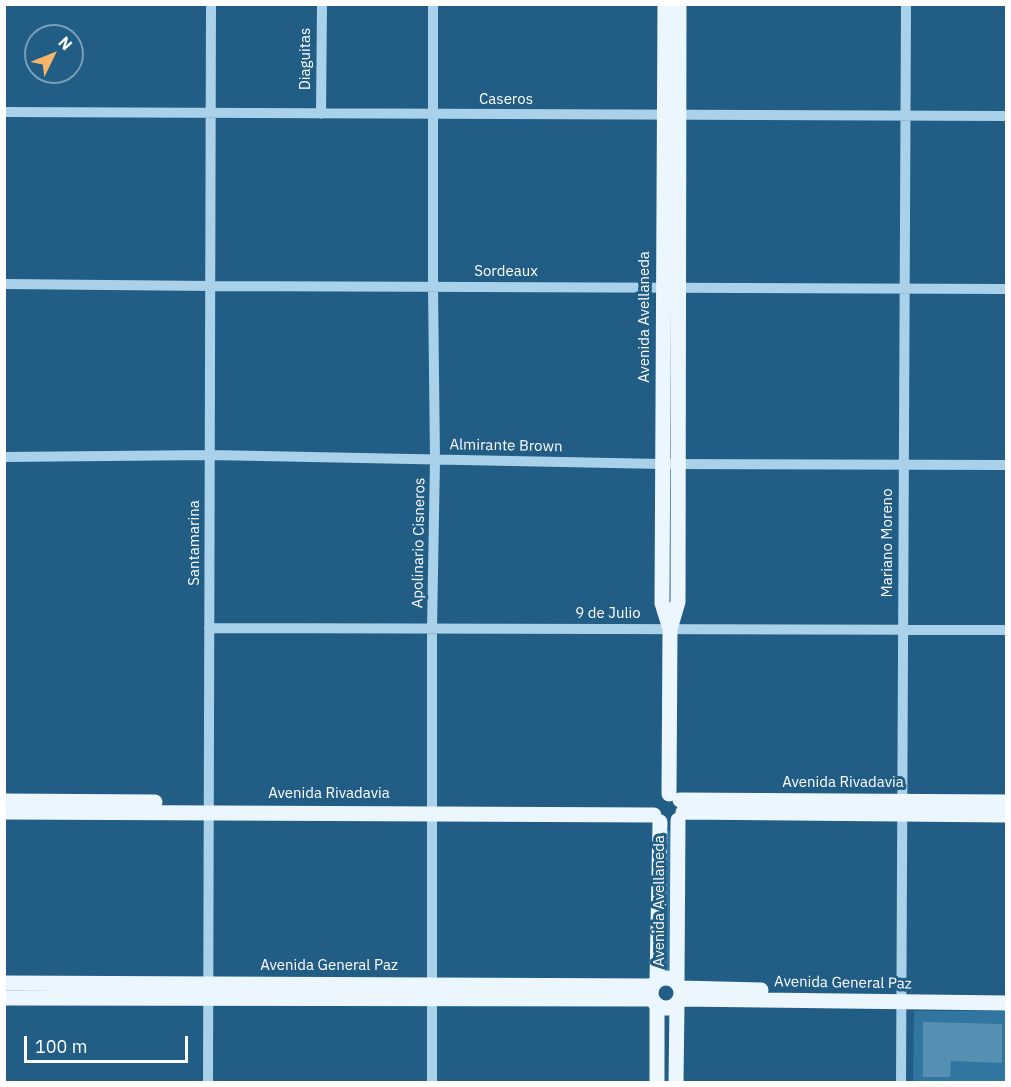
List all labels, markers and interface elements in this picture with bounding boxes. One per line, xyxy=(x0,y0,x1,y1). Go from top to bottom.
north arrow xyxy=(24,24,84,84)
street label: Diaguitas xyxy=(297,28,315,90)
text: N xyxy=(54,32,77,54)
street label: Caseros xyxy=(479,91,533,109)
street label: Avenida Avellaneda xyxy=(636,251,654,383)
street label: Sordeaux xyxy=(474,263,538,281)
street label: Almirante Brown xyxy=(449,436,563,456)
street label: Apolinario Cisneros xyxy=(409,478,429,608)
street label: Mariano Moreno xyxy=(879,488,897,598)
street label: Santamarina xyxy=(186,500,204,586)
street label: 9 de Julio xyxy=(575,605,641,623)
street label: Avenida Rivadavia xyxy=(782,774,904,792)
street label: Avenida Rivadavia xyxy=(268,785,390,803)
street label: Avenida Avellaneda xyxy=(651,835,669,967)
street label: Avenida General Paz xyxy=(260,957,398,975)
street label: Avenida General Paz xyxy=(774,973,912,993)
scale bar xyxy=(27,1024,190,1062)
text: 100 m xyxy=(35,1035,87,1058)

